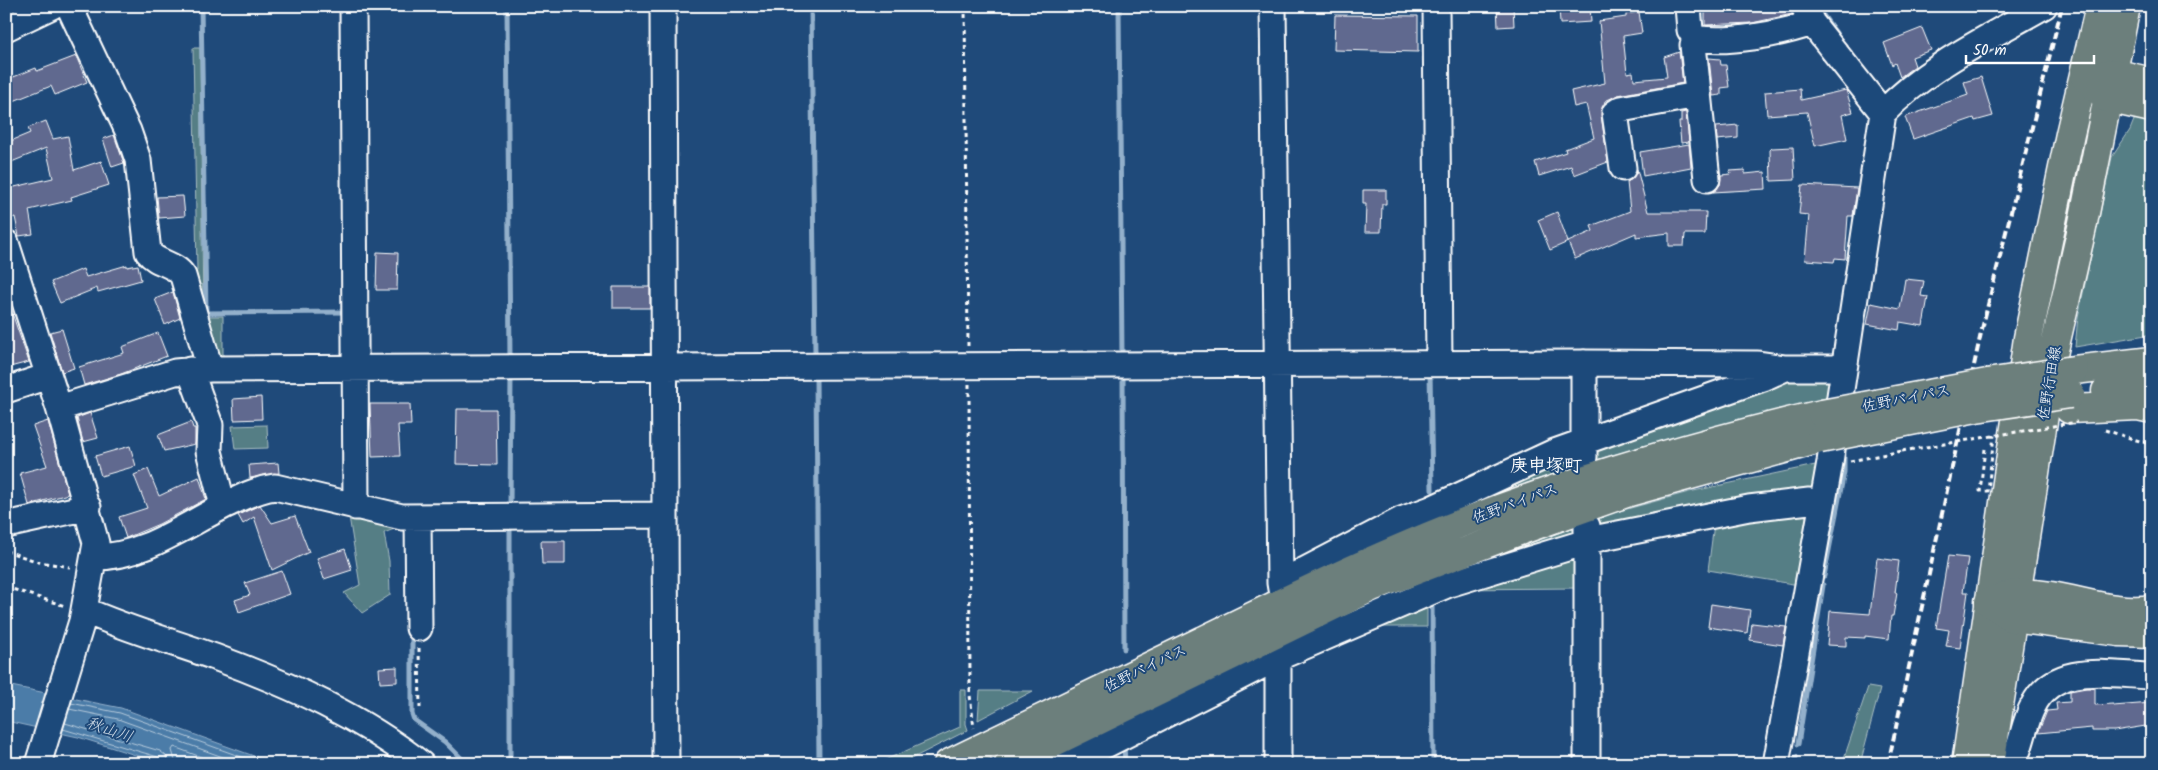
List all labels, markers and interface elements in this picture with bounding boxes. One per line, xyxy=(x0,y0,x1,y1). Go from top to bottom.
scale bar xyxy=(1966,32,2093,64)
text: 50 m xyxy=(1973,39,2007,63)
street label: 佐野行田線 xyxy=(2032,344,2068,422)
street label: 佐野バイパス xyxy=(1860,379,1953,419)
district label: 庚申塚町 xyxy=(1510,452,1582,481)
street label: 佐野バイパス xyxy=(1469,477,1562,531)
street label: 佐野バイパス xyxy=(1100,638,1191,699)
water label: 秋山川 xyxy=(83,711,136,750)

